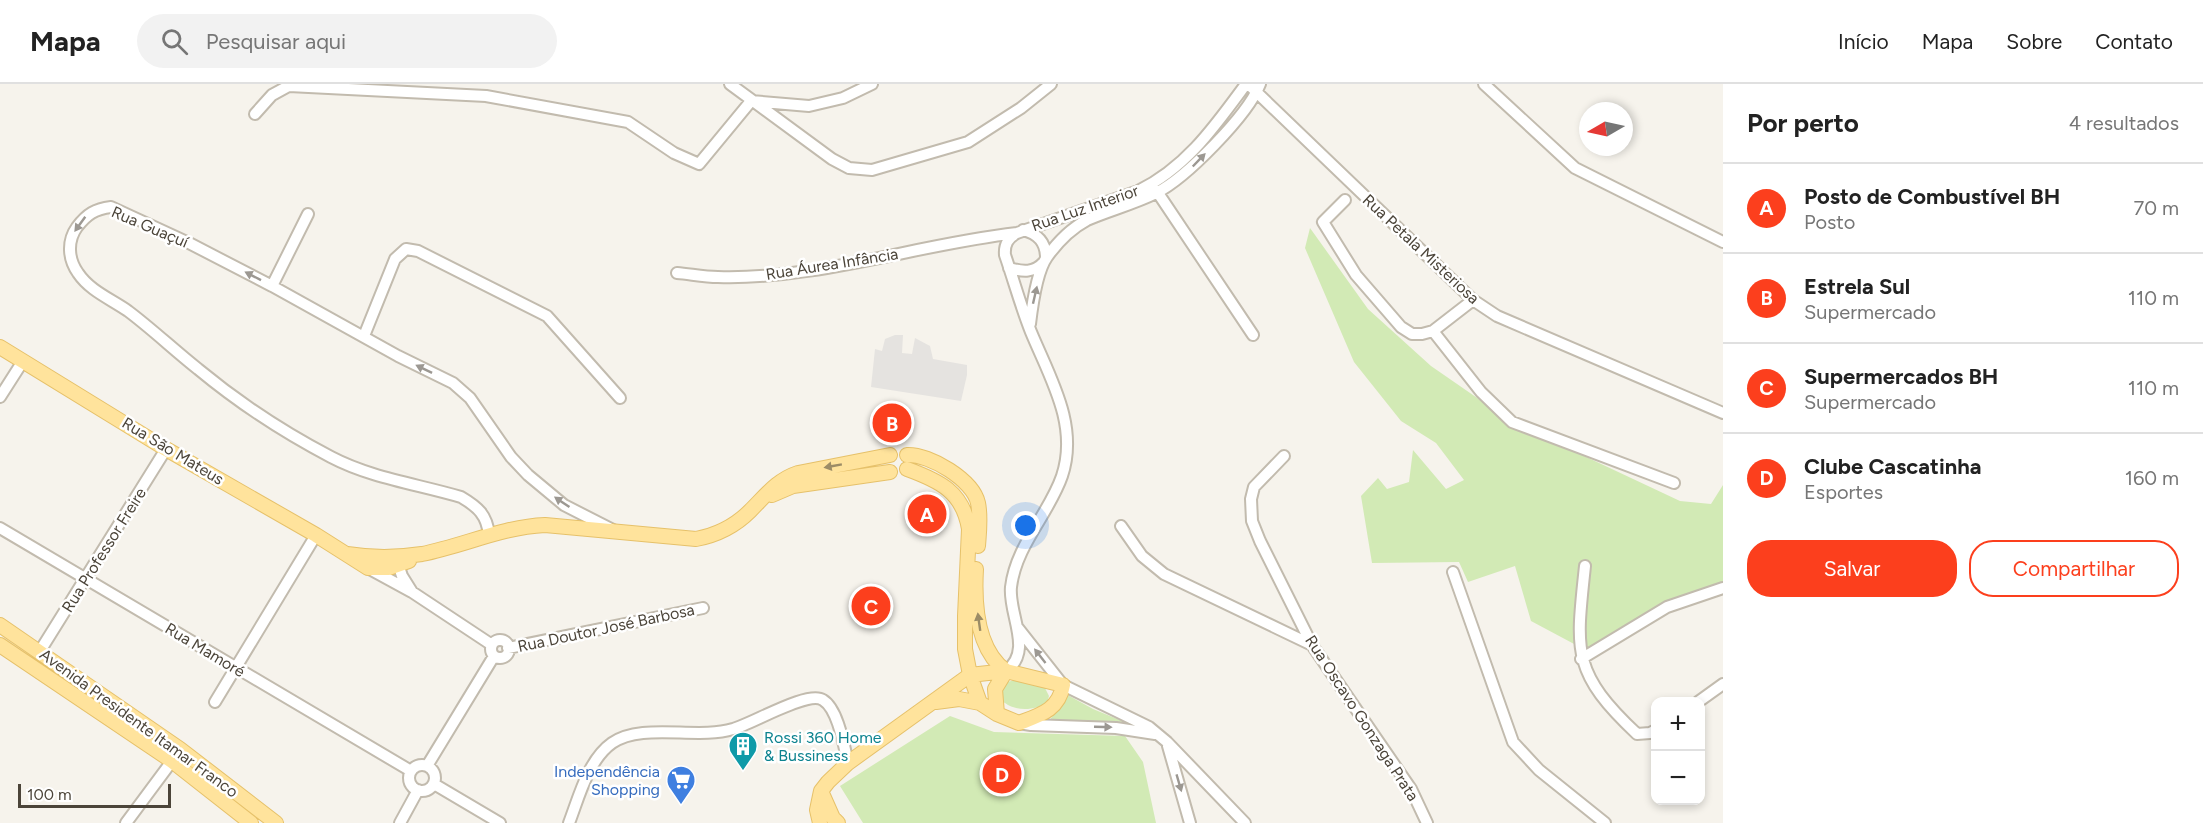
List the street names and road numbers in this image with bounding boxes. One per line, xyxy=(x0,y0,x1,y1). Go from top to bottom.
street label: Rua Luz Interior xyxy=(1029,181,1142,235)
street label: Rua Petala Misteriosa xyxy=(1359,190,1483,308)
street label: Rua Guaçuí xyxy=(109,202,192,252)
street label: Rua Áurea Infância xyxy=(764,244,900,284)
street label: Rua São Mateus xyxy=(119,413,227,489)
street label: Rua Professor Freire xyxy=(58,484,150,616)
street label: Rua Doutor José Barbosa xyxy=(516,600,696,656)
street label: Rua Mamoré xyxy=(162,619,249,681)
street label: Rua Oscavo Gonzaga Prata xyxy=(1301,632,1423,804)
street label: Avenida Presidente Itamar Franco xyxy=(36,645,242,801)

